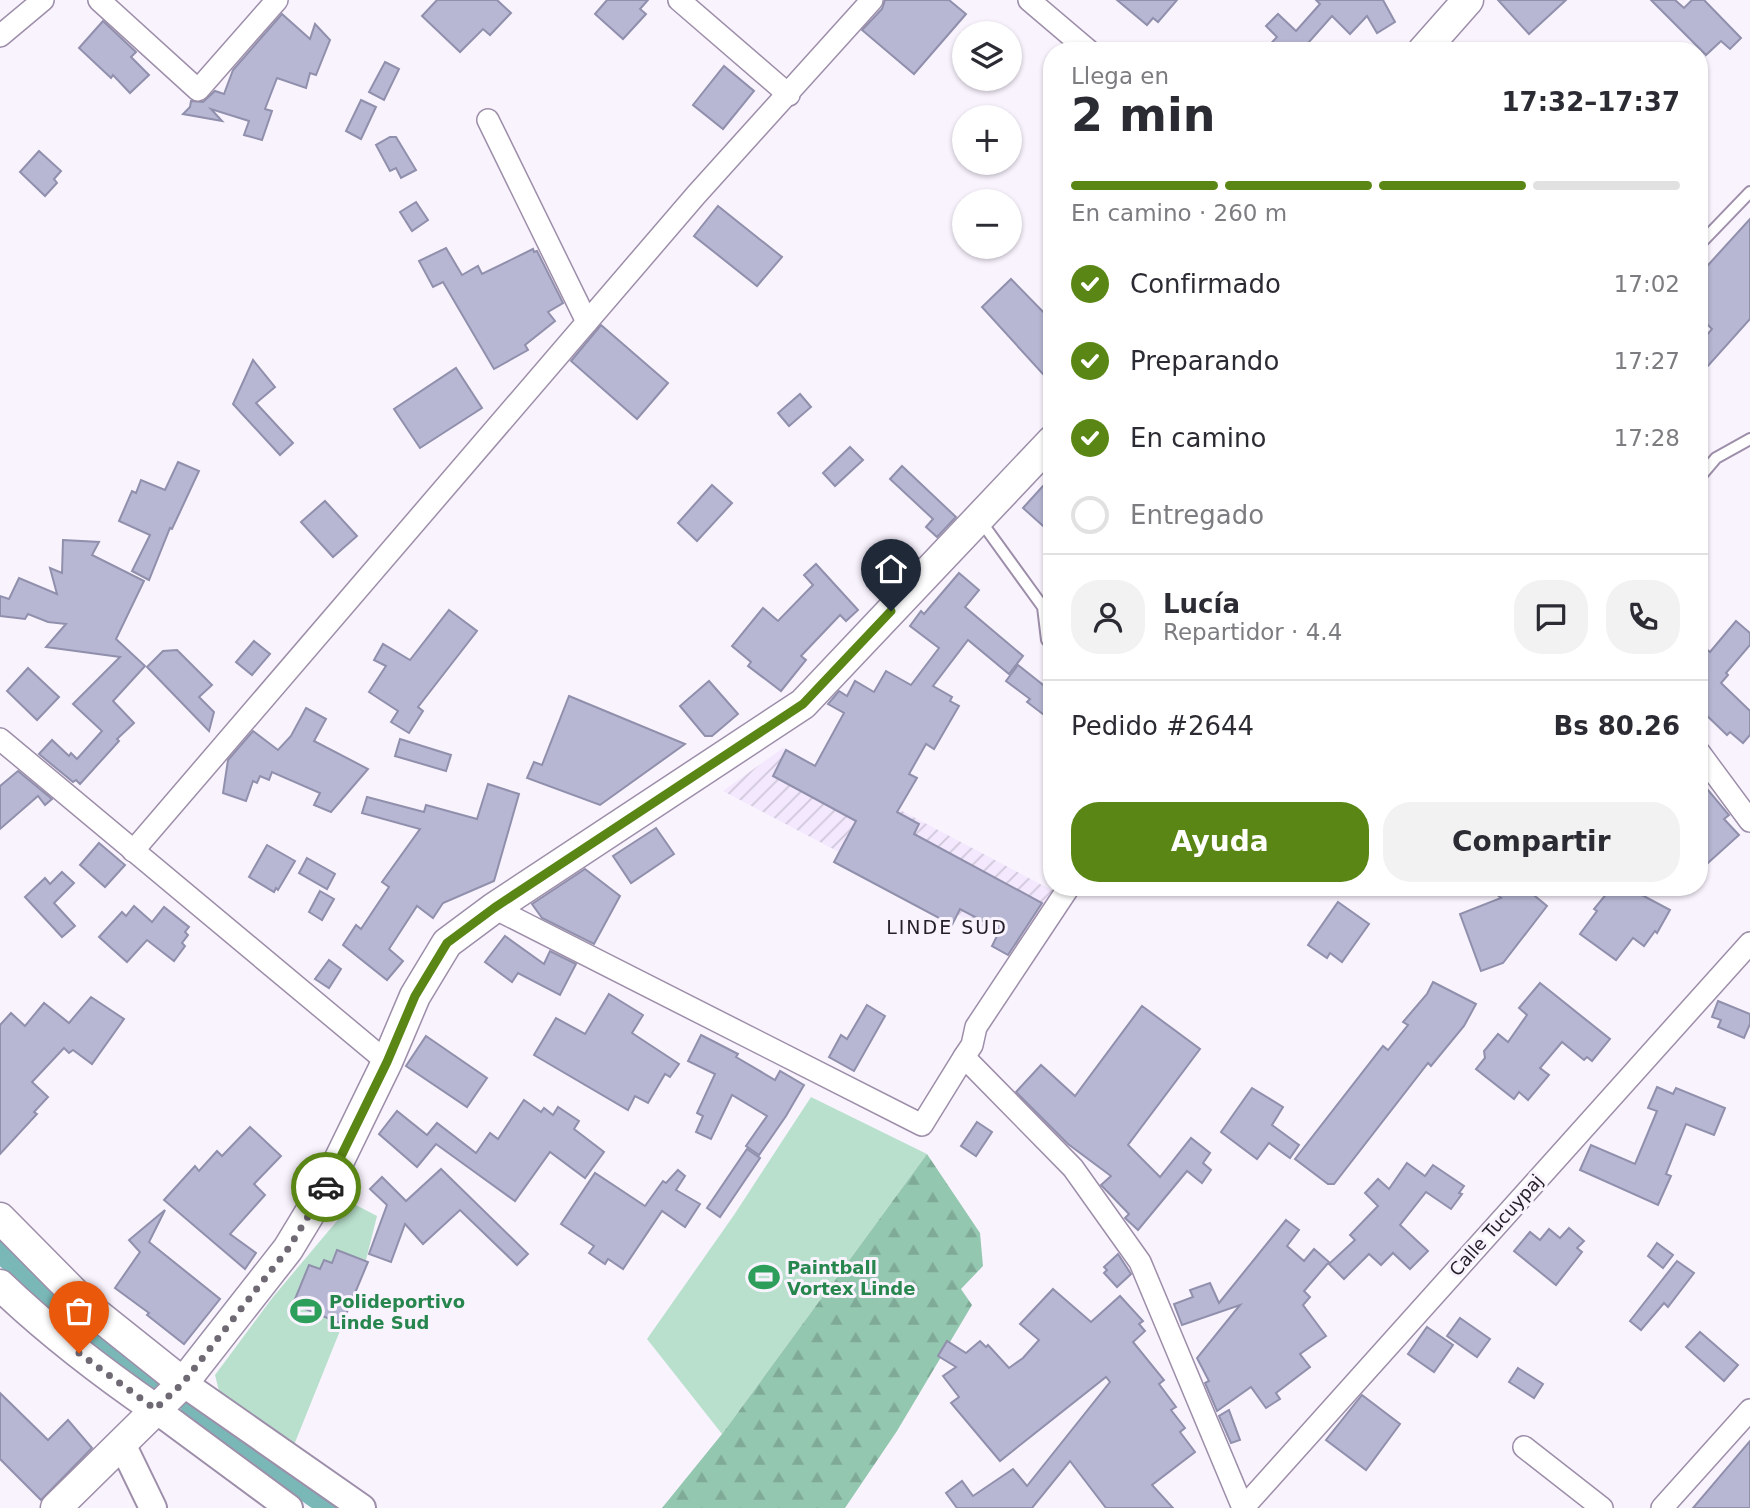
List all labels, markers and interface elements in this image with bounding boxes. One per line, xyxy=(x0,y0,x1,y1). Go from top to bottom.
map controls xyxy=(952,21,1022,259)
button: layers xyxy=(952,21,1022,91)
text: Llega en xyxy=(1071,63,1169,89)
text: 17:32–17:37 xyxy=(1501,87,1680,117)
text: 2 min xyxy=(1071,88,1215,142)
button: + xyxy=(952,105,1022,175)
button: − xyxy=(952,189,1022,259)
text: En camino · 260 m xyxy=(1071,200,1287,226)
icon: check xyxy=(1071,265,1109,303)
text: Confirmado xyxy=(1130,269,1281,299)
text: 17:02 xyxy=(1614,271,1680,297)
icon: check xyxy=(1071,342,1109,380)
text: Preparando xyxy=(1130,346,1279,376)
text: 17:27 xyxy=(1614,348,1680,374)
icon: check xyxy=(1071,419,1109,457)
text: En camino xyxy=(1130,423,1266,453)
text: 17:28 xyxy=(1614,425,1680,451)
text: Entregado xyxy=(1130,500,1264,530)
pin xyxy=(861,539,921,611)
icon: home xyxy=(872,550,910,588)
button: person xyxy=(1071,580,1145,654)
button: chat xyxy=(1514,580,1588,654)
button: phone xyxy=(1606,580,1680,654)
text: Lucía xyxy=(1163,589,1240,619)
text: Repartidor · 4.4 xyxy=(1163,619,1342,645)
text: Pedido #2644 xyxy=(1071,711,1254,741)
text: Bs 80.26 xyxy=(1553,711,1680,741)
button: Ayuda xyxy=(1071,802,1369,882)
button: Compartir xyxy=(1383,802,1680,882)
district label: LINDE SUD xyxy=(886,916,1008,938)
courier xyxy=(291,1152,361,1222)
icon: car xyxy=(307,1168,345,1206)
street label: Calle Tucuypaj xyxy=(1445,1170,1547,1280)
place label: Paintball Vortex Linde xyxy=(787,1257,915,1299)
sports icon: Paintball Vortex Linde xyxy=(747,1260,781,1294)
pin xyxy=(49,1281,109,1353)
place label: Polideportivo Linde Sud xyxy=(329,1291,465,1333)
icon: bag xyxy=(60,1292,98,1330)
sports icon: Polideportivo Linde Sud xyxy=(289,1294,323,1328)

